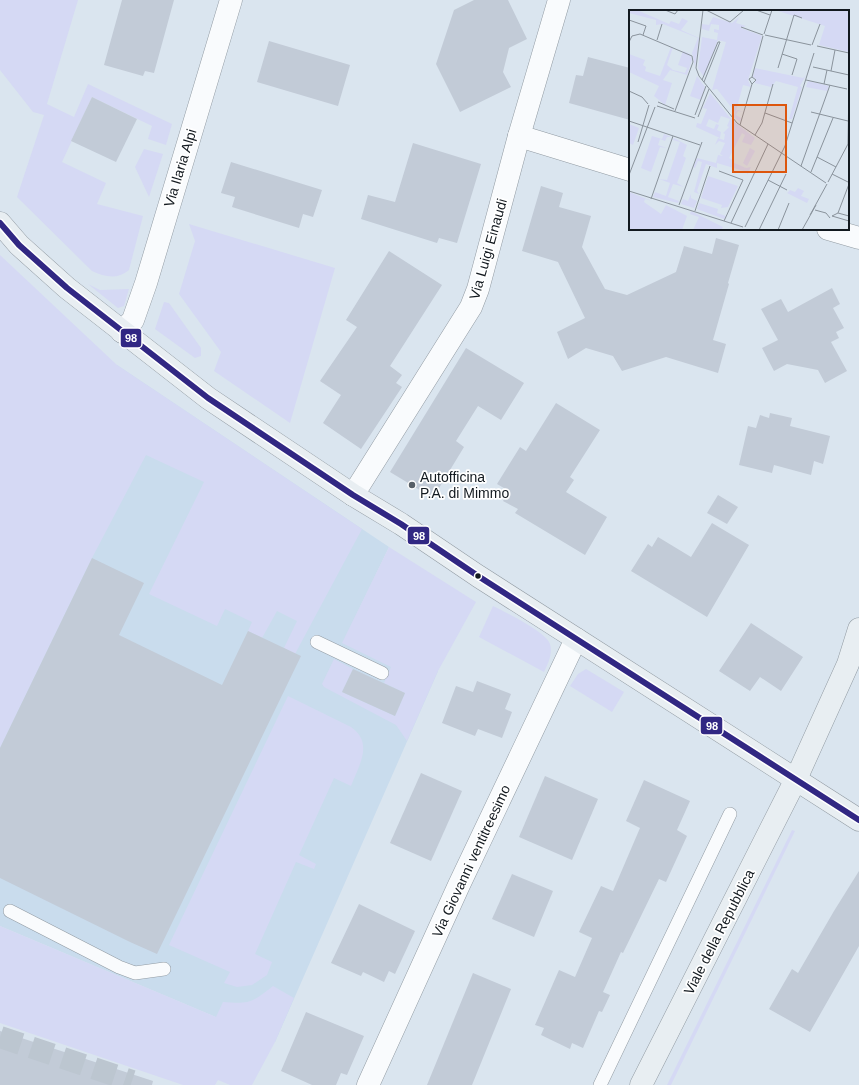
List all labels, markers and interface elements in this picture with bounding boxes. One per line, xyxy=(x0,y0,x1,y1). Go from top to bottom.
inset map xyxy=(629,10,849,230)
street label: Via Ilaria Alpi xyxy=(161,127,199,209)
street label: Via Luigi Einaudi xyxy=(466,197,510,301)
line badge: 98 xyxy=(120,328,142,348)
text: 98 xyxy=(125,332,137,344)
place label: Autofficina P.A. di Mimmo xyxy=(420,469,509,501)
marker: Autofficina P.A. di Mimmo xyxy=(407,480,417,490)
line badge: 98 xyxy=(407,526,430,545)
text: 98 xyxy=(413,530,425,542)
unlabelled marker xyxy=(473,571,483,581)
line badge: 98 xyxy=(700,716,723,735)
text: 98 xyxy=(706,720,718,732)
street label: Via Giovanni ventitreesimo xyxy=(429,782,513,940)
street label: Viale della Repubblica xyxy=(680,867,758,997)

